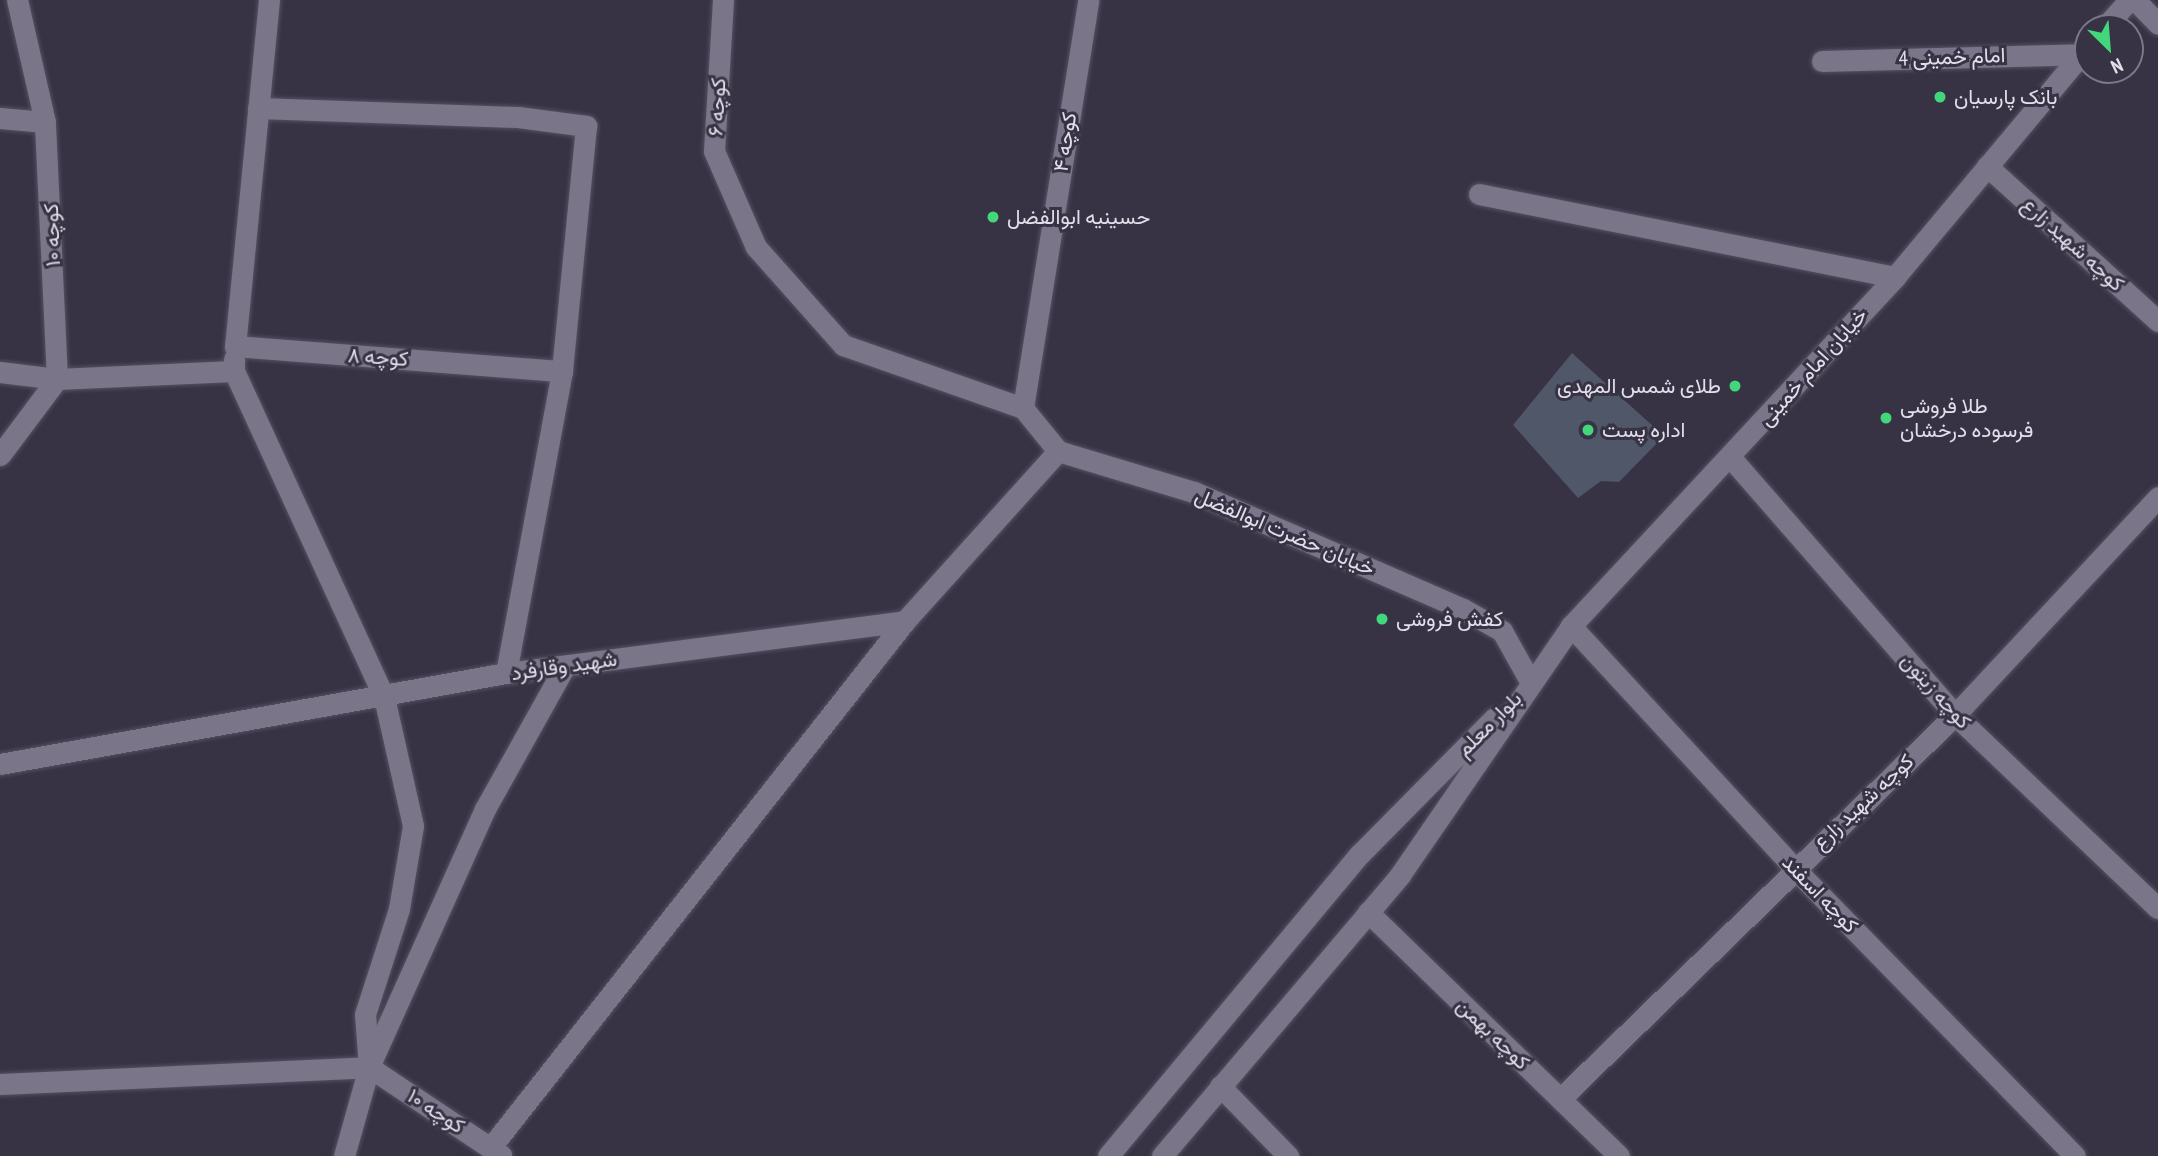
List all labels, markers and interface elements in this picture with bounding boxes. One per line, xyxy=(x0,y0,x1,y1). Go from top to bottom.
north arrow xyxy=(2074,14,2144,84)
street label: امام خمینی 4 xyxy=(1898,43,2006,71)
text: N xyxy=(2107,53,2127,79)
street label: کوچه ۶ xyxy=(703,77,731,137)
place label: بانک پارسیان xyxy=(1954,84,2057,110)
marker: بانک پارسیان xyxy=(1932,89,1948,105)
street label: کوچه ۴ xyxy=(1048,110,1082,174)
street label: کوچه شهید زارع xyxy=(2017,191,2129,297)
street label: کوچه ۱۰ xyxy=(38,203,66,267)
place label: حسینیه ابوالفضل xyxy=(1007,204,1150,230)
marker: حسینیه ابوالفضل xyxy=(985,209,1001,225)
street label: خیابان امام خمینی xyxy=(1753,303,1873,431)
street label: کوچه ۸ xyxy=(347,342,409,372)
place label: طلای شمس المهدی xyxy=(1557,373,1721,399)
marker: طلای شمس المهدی xyxy=(1727,378,1743,394)
place label: طلا فروشی فرسوده درخشان xyxy=(1900,393,2033,443)
marker: طلا فروشی فرسوده درخشان xyxy=(1878,410,1894,426)
place label: اداره پست xyxy=(1602,417,1685,443)
marker: اداره پست xyxy=(1580,422,1596,438)
street label: خیابان حضرت ابوالفضل xyxy=(1191,483,1379,581)
place label: کفش فروشی xyxy=(1396,606,1503,632)
marker: کفش فروشی xyxy=(1374,611,1390,627)
street label: شهید وقارفرد xyxy=(509,646,619,686)
street label: کوچه زیتون xyxy=(1896,648,1976,734)
street label: بلوار معلم xyxy=(1451,686,1527,762)
street label: کوچه شهید زارع xyxy=(1807,749,1919,855)
street label: کوچه اسفند xyxy=(1777,850,1863,938)
street label: کوچه بهمن xyxy=(1451,993,1535,1075)
street label: کوچه ۱۰ xyxy=(403,1083,469,1139)

